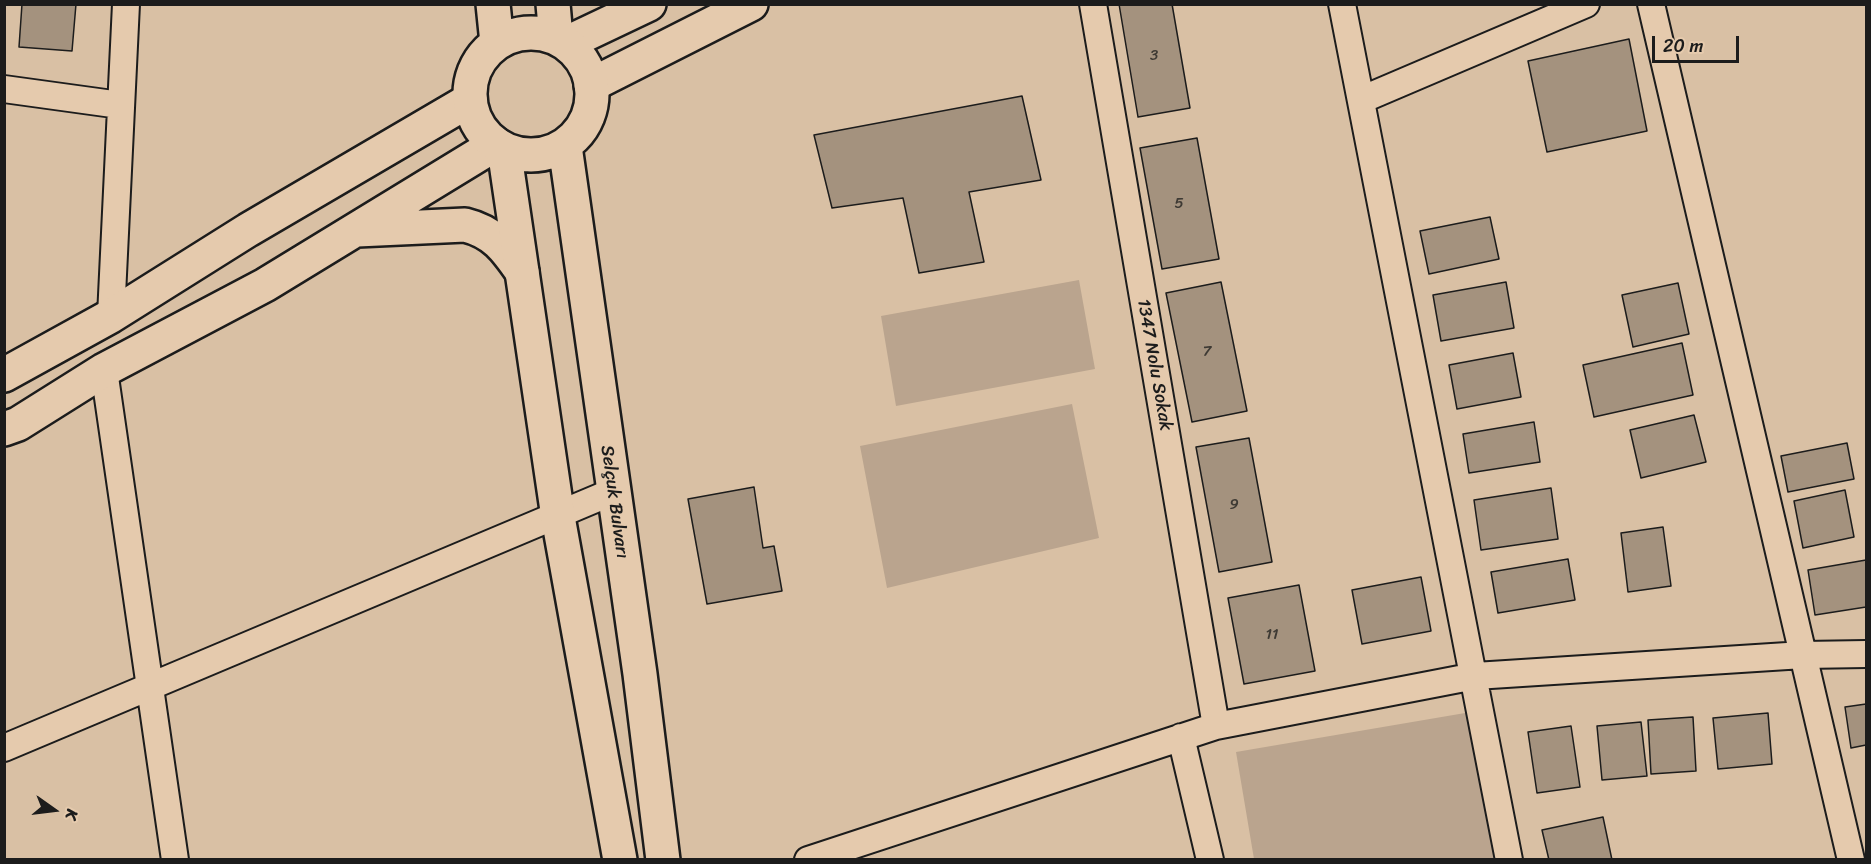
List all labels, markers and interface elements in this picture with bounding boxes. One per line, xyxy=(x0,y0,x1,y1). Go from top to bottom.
scale bar xyxy=(1655,24,1742,62)
text: 20 m xyxy=(1663,30,1703,62)
house number: 3 xyxy=(1150,47,1158,65)
house number: 5 xyxy=(1174,195,1184,213)
street label: 1347 Nolu Sokak xyxy=(1132,297,1176,433)
house number: 7 xyxy=(1203,343,1211,361)
street label: Selçuk Bulvarı xyxy=(595,444,633,560)
house number: 9 xyxy=(1229,496,1239,514)
house number: 11 xyxy=(1266,626,1278,644)
north arrow xyxy=(24,780,84,840)
text: K xyxy=(57,806,87,823)

